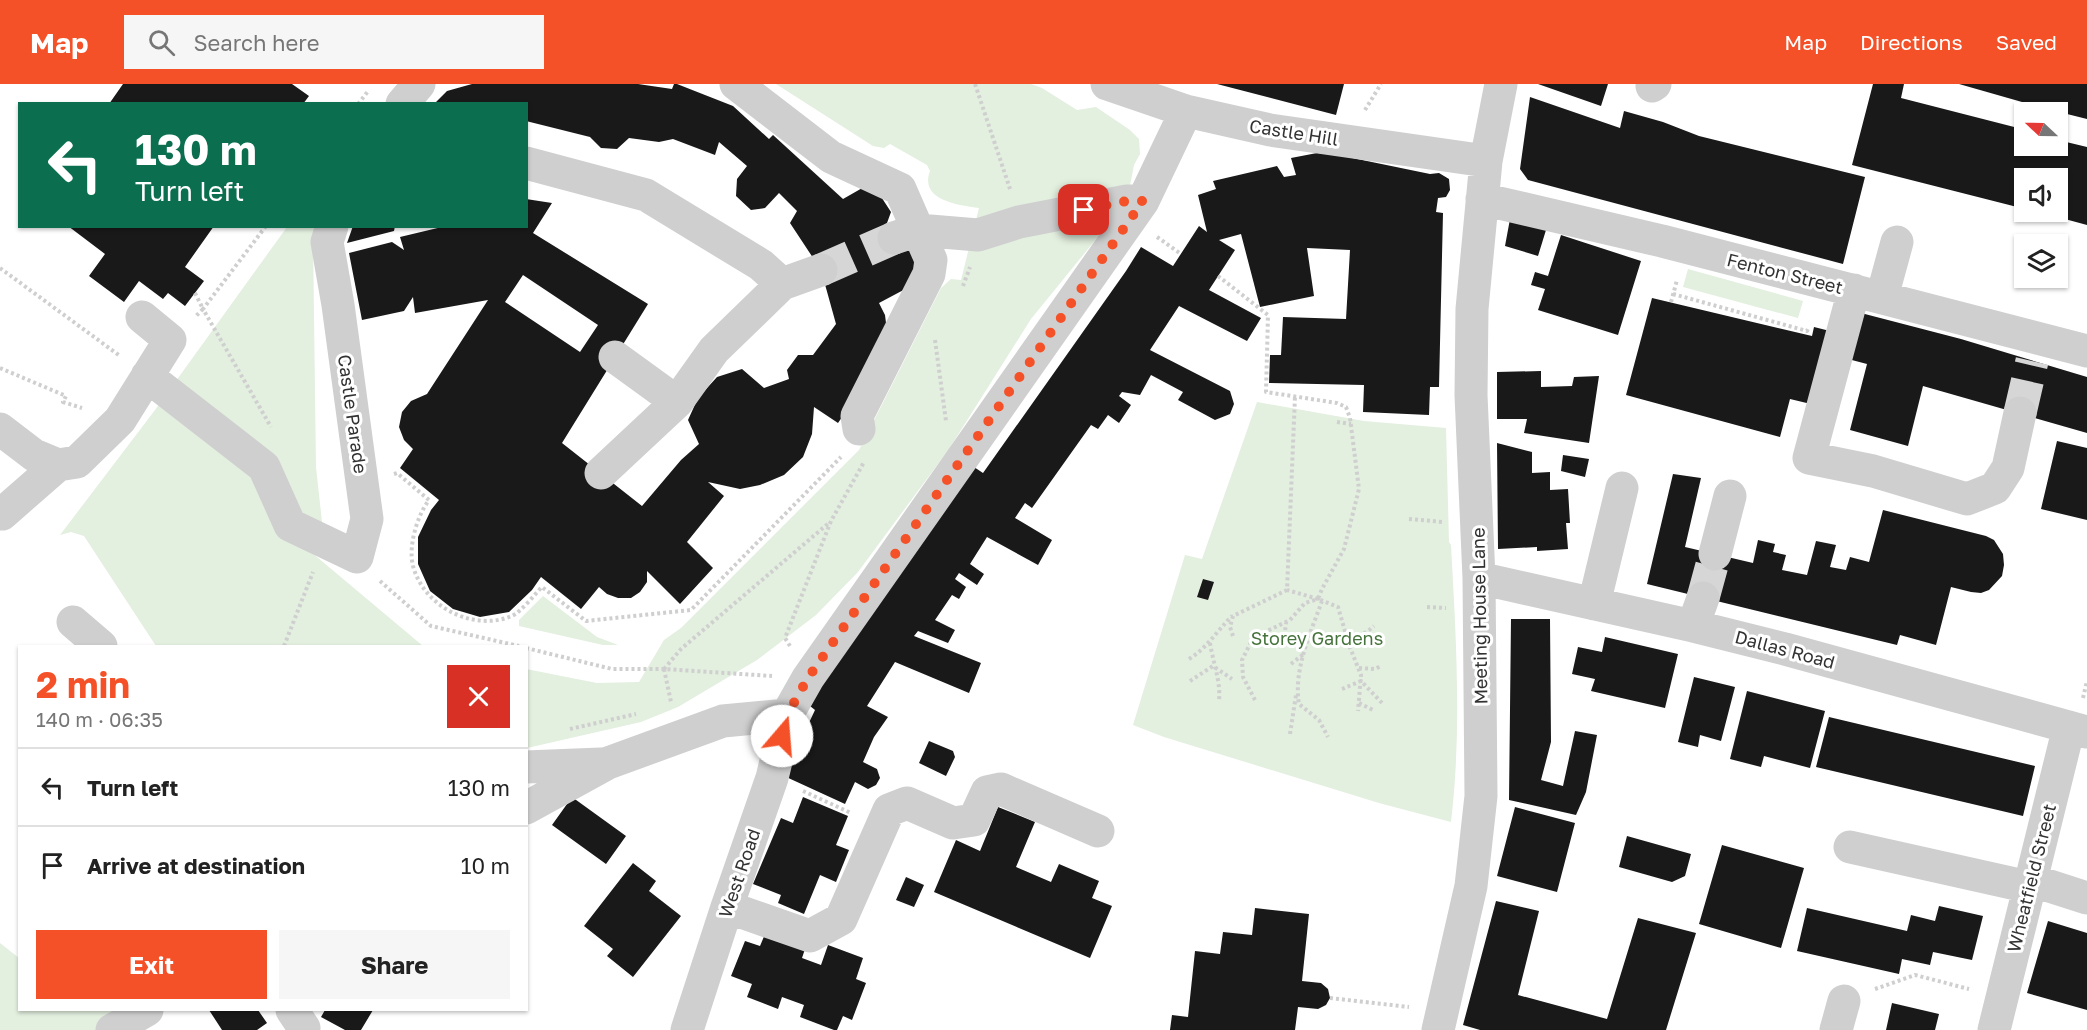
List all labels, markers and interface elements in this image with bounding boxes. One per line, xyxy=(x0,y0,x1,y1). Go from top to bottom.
search box xyxy=(124,15,544,69)
text: Map xyxy=(30,26,88,59)
icon: search xyxy=(145,26,178,59)
text: Search here xyxy=(193,29,319,56)
text: Map xyxy=(1784,29,1827,55)
text: Directions xyxy=(1860,29,1963,55)
text: Saved xyxy=(1996,29,2057,55)
north arrow xyxy=(2014,102,2068,156)
map controls xyxy=(2014,102,2068,288)
street label: Castle Hill xyxy=(1248,114,1340,150)
text: 130 m xyxy=(135,124,257,174)
icon: left xyxy=(36,126,114,204)
button: sound xyxy=(2014,168,2068,222)
text: Turn left xyxy=(135,175,244,207)
pin xyxy=(1058,184,1109,235)
icon: arrive xyxy=(1067,193,1100,226)
button: layers xyxy=(2014,234,2068,288)
street label: Fenton Street xyxy=(1725,248,1845,298)
street label: Castle Parade xyxy=(334,353,372,475)
street label: Meeting House Lane xyxy=(1466,527,1492,705)
street label: Dallas Road xyxy=(1733,625,1837,673)
park label: Storey Gardens xyxy=(1251,627,1383,649)
text: 2 min xyxy=(36,663,130,706)
button: close xyxy=(447,665,510,728)
position arrow xyxy=(750,704,814,768)
text: 140 m · 06:35 xyxy=(36,707,163,731)
icon: left xyxy=(36,771,69,804)
text: Turn left xyxy=(87,774,178,801)
text: 130 m xyxy=(448,774,510,801)
street label: Wheatfield Street xyxy=(2002,801,2060,955)
street label: West Road xyxy=(714,826,764,920)
icon: arrive xyxy=(36,849,69,882)
text: Arrive at destination xyxy=(87,852,305,879)
text: 10 m xyxy=(461,852,510,879)
button: Exit xyxy=(36,930,267,999)
button: Share xyxy=(279,930,510,999)

